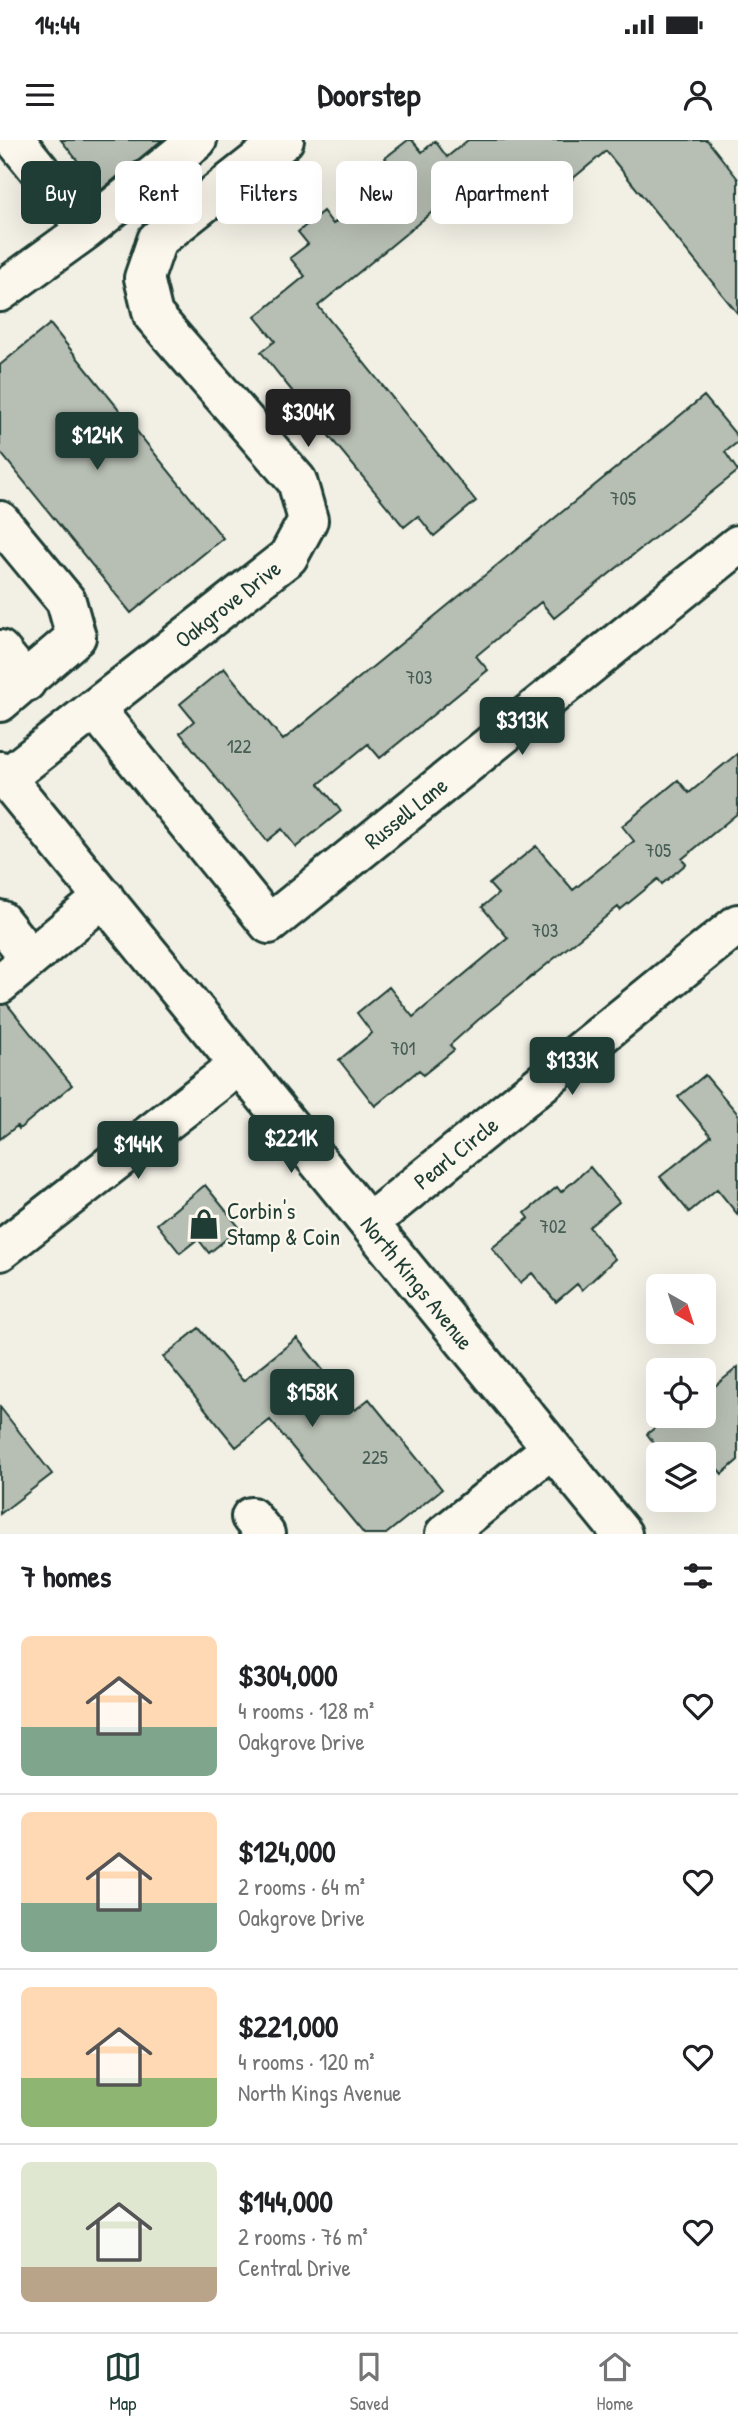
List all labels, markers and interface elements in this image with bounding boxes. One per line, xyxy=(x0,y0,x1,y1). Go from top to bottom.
text: 14:44 xyxy=(35,7,80,42)
text: Doorstep xyxy=(317,73,421,116)
icon: menu xyxy=(21,76,59,114)
icon: person xyxy=(679,76,717,114)
chip: Buy xyxy=(21,161,101,224)
chip: Rent xyxy=(115,161,202,224)
chip: Filters xyxy=(216,161,322,224)
chip: New xyxy=(336,161,417,224)
chip: Apartment xyxy=(431,161,573,224)
pin: $304K xyxy=(259,390,357,449)
text: $304K xyxy=(282,396,334,427)
pin: $124K xyxy=(48,412,146,472)
text: $124K xyxy=(71,419,123,450)
house number: 705 xyxy=(610,485,636,511)
street label: Oakgrove Drive xyxy=(168,552,287,655)
house number: 703 xyxy=(406,664,432,690)
pin: $313K xyxy=(473,698,571,757)
text: $313K xyxy=(496,704,548,735)
house number: 122 xyxy=(227,733,251,759)
street label: Russell Lane xyxy=(358,769,454,856)
house number: 705 xyxy=(645,837,671,863)
house number: 703 xyxy=(532,917,558,943)
house number: 701 xyxy=(391,1035,416,1061)
pin: $133K xyxy=(523,1038,621,1097)
text: $133K xyxy=(546,1044,598,1075)
street label: Pearl Circle xyxy=(407,1109,504,1196)
pin: $221K xyxy=(242,1116,340,1175)
pin: $144K xyxy=(89,1122,187,1181)
text: $221K xyxy=(264,1122,318,1153)
text: $144K xyxy=(113,1128,163,1159)
place label: Corbin's Stamp & Coin xyxy=(227,1195,340,1252)
shop icon: Corbin's Stamp & Coin xyxy=(187,1207,221,1241)
street label: North Kings Avenue xyxy=(354,1209,481,1356)
house number: 702 xyxy=(540,1213,567,1239)
north arrow xyxy=(646,1274,716,1344)
map controls xyxy=(646,1274,716,1512)
button: locate xyxy=(646,1358,716,1428)
pin: $158K xyxy=(263,1370,361,1429)
text: $158K xyxy=(286,1376,338,1407)
button: layers xyxy=(646,1442,716,1512)
house number: 225 xyxy=(362,1444,388,1470)
text: 7 homes xyxy=(21,1556,111,1596)
icon: filters xyxy=(679,1557,717,1595)
text: $304,000 xyxy=(238,1655,338,1695)
icon: home xyxy=(77,1664,161,1748)
icon: heart xyxy=(679,1687,717,1725)
text: 4 rooms · 128 m² xyxy=(238,1695,374,1726)
text: Oakgrove Drive xyxy=(238,1726,365,1757)
text: $124,000 xyxy=(238,1831,336,1871)
icon: home xyxy=(77,1840,161,1924)
icon: heart xyxy=(679,1863,717,1901)
text: 2 rooms · 64 m² xyxy=(238,1871,365,1902)
text: Oakgrove Drive xyxy=(238,1902,365,1933)
text: $221,000 xyxy=(238,2006,339,2046)
icon: home xyxy=(77,2015,161,2099)
icon: heart xyxy=(679,2038,717,2076)
text: 4 rooms · 120 m² xyxy=(238,2046,375,2077)
text: North Kings Avenue xyxy=(238,2077,402,2108)
text: $144,000 xyxy=(238,2181,333,2221)
icon: home xyxy=(77,2190,161,2274)
icon: heart xyxy=(679,2213,717,2251)
text: 2 rooms · 76 m² xyxy=(238,2221,368,2252)
text: Central Drive xyxy=(238,2252,351,2283)
tab: Map xyxy=(104,2348,142,2416)
tab: Saved xyxy=(350,2348,388,2416)
tab: Home xyxy=(596,2348,634,2416)

